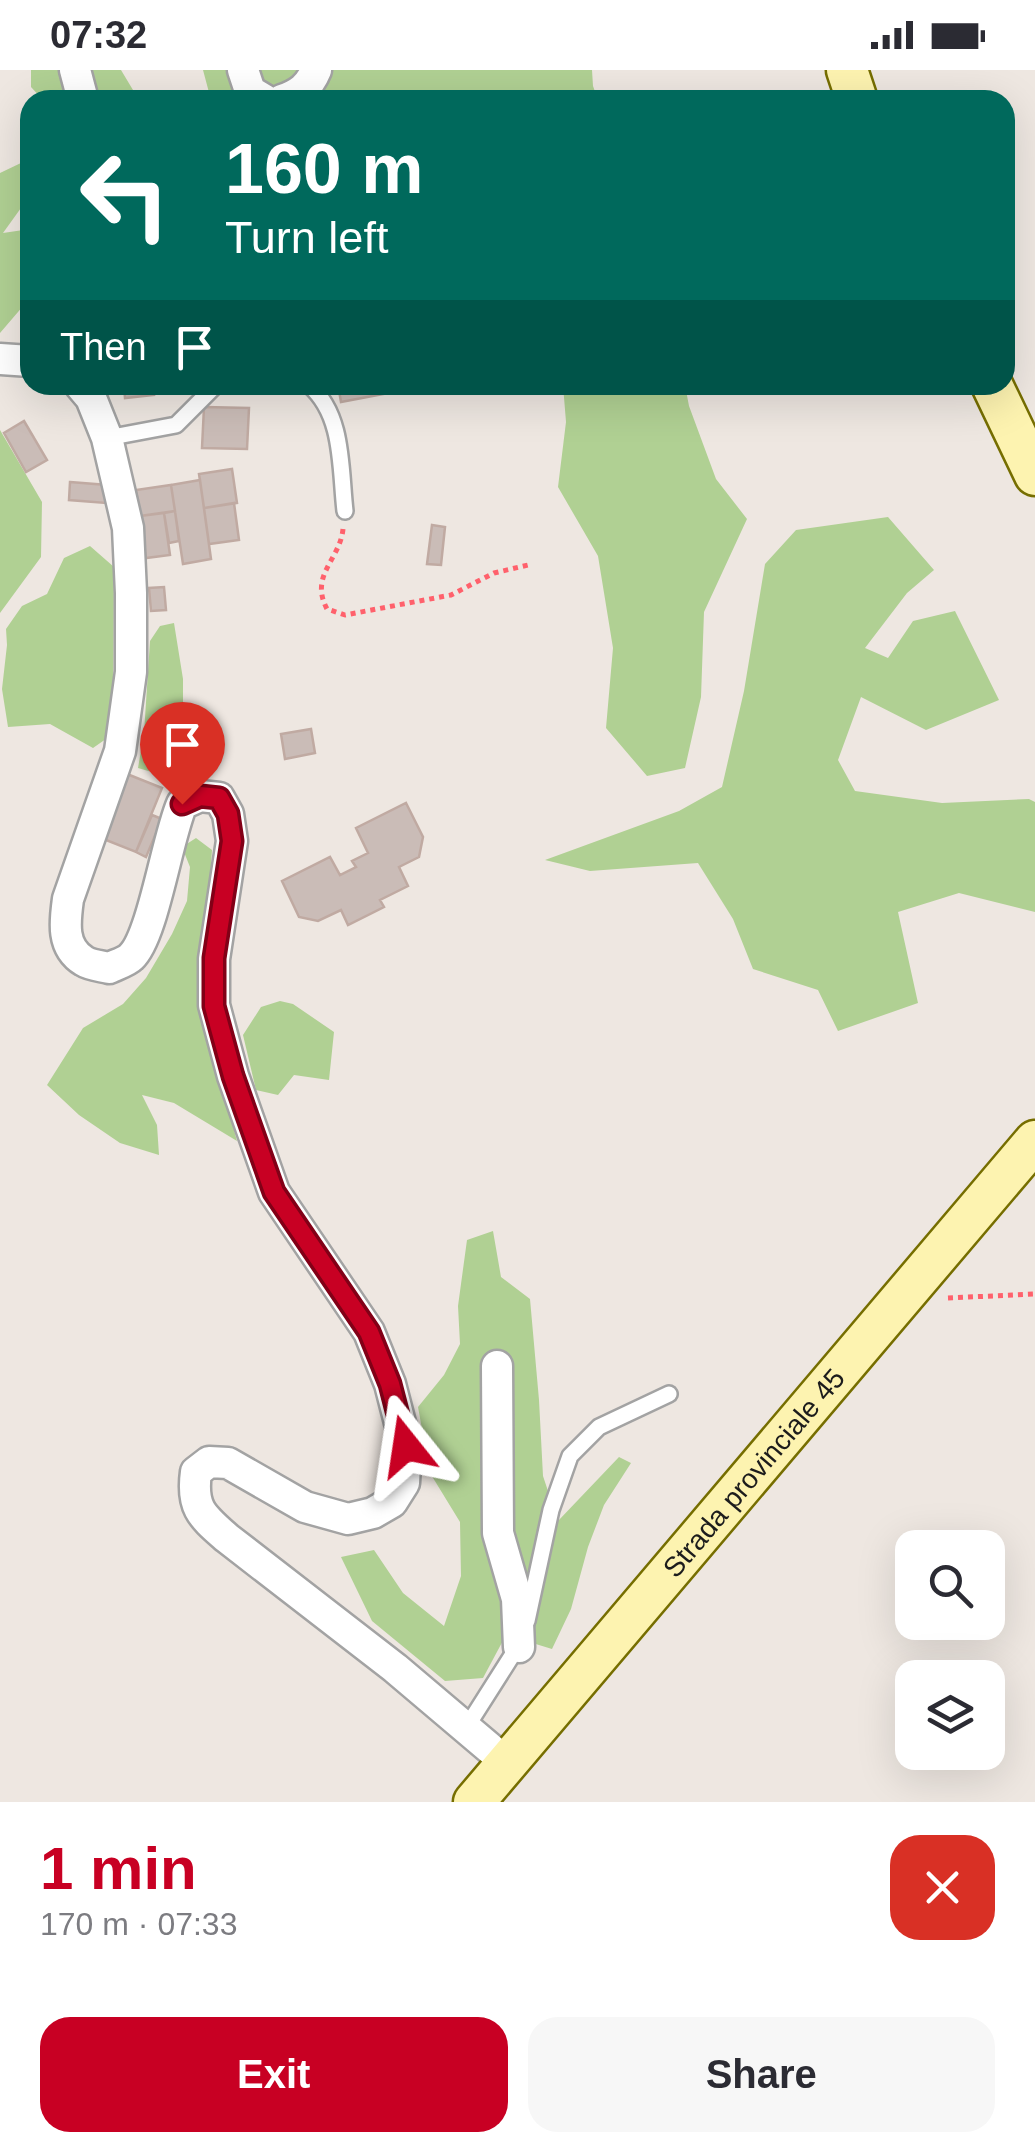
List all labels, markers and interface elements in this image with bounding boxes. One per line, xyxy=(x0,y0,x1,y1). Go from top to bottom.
text: 07:32 xyxy=(50,14,147,56)
icon: left xyxy=(60,130,190,260)
text: 160 m xyxy=(225,130,423,208)
text: Turn left xyxy=(225,212,388,263)
icon: arrive xyxy=(167,320,222,375)
text: Then xyxy=(60,326,147,368)
pin xyxy=(140,702,225,805)
icon: arrive xyxy=(155,717,210,772)
street label: Strada provinciale 45 xyxy=(657,1362,851,1583)
position arrow xyxy=(354,1394,458,1498)
map controls xyxy=(895,1530,1005,1770)
button: search xyxy=(895,1530,1005,1640)
button: layers xyxy=(895,1660,1005,1770)
text: 1 min xyxy=(40,1835,197,1902)
button: close xyxy=(890,1835,995,1940)
text: 170 m · 07:33 xyxy=(40,1906,237,1942)
button: Exit xyxy=(40,2017,508,2132)
button: Share xyxy=(528,2017,995,2132)

